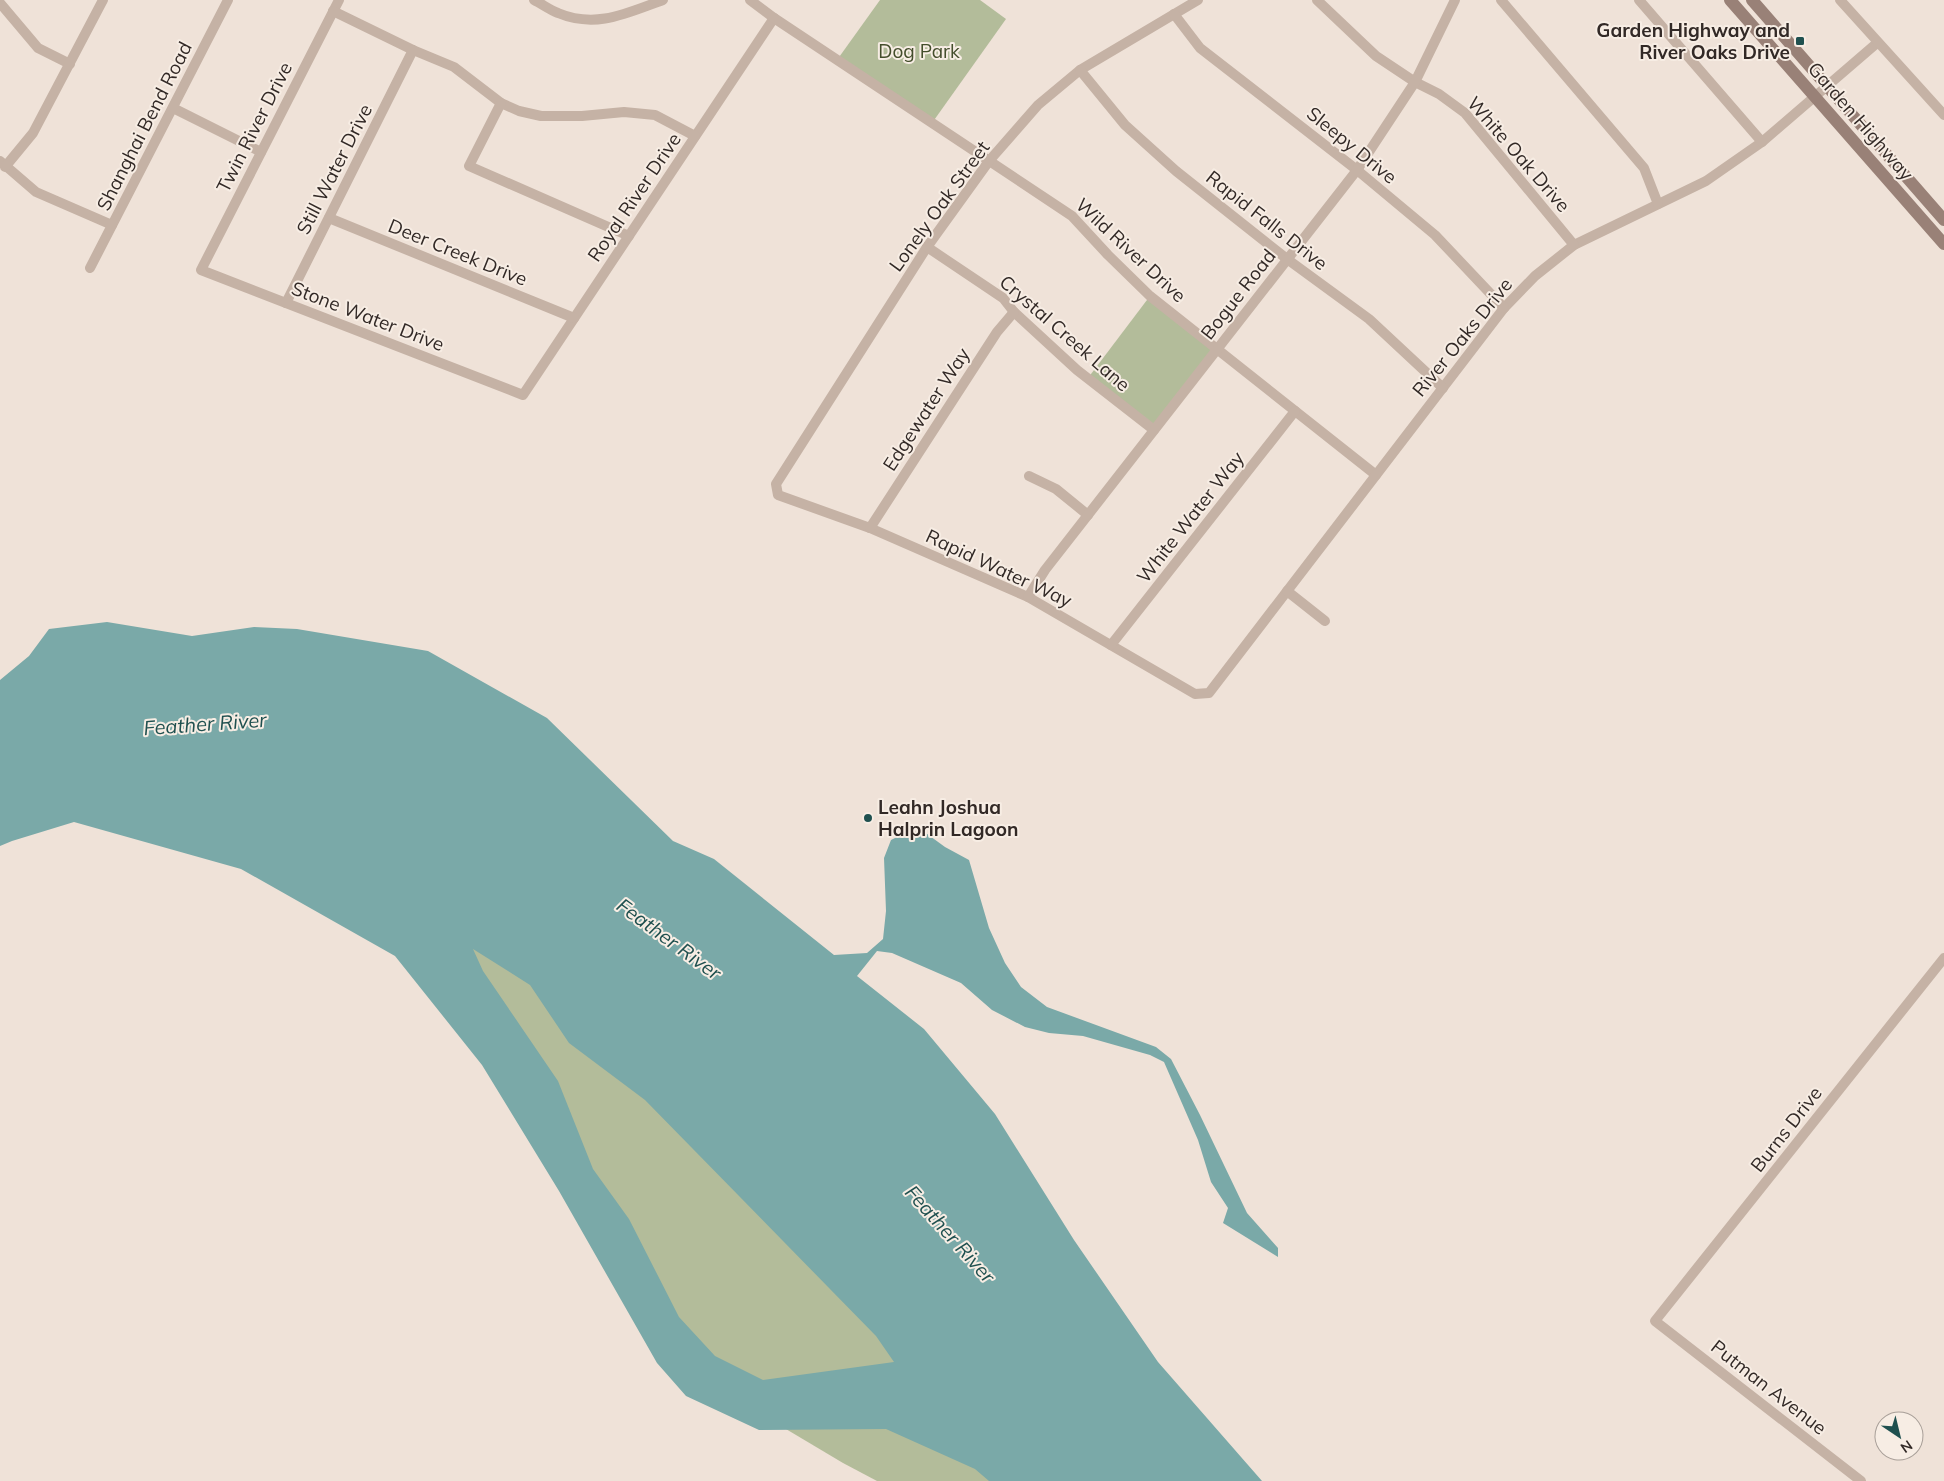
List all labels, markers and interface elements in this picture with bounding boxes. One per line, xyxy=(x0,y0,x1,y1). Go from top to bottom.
place label: Garden Highway and River Oaks Drive xyxy=(1596,18,1790,64)
marker: Garden Highway and River Oaks Drive xyxy=(1794,35,1806,47)
street label: Shanghai Bend Road xyxy=(91,38,197,214)
park label: Dog Park xyxy=(878,39,960,63)
street label: Garden Highway xyxy=(1803,57,1919,185)
street label: Twin River Drive xyxy=(211,58,297,196)
street label: White Oak Drive xyxy=(1462,91,1576,217)
street label: Still Water Drive xyxy=(291,100,377,238)
street label: Sleepy Drive xyxy=(1302,101,1402,189)
street label: Royal River Drive xyxy=(582,128,686,266)
street label: Lonely Oak Street xyxy=(884,136,995,276)
street label: Rapid Falls Drive xyxy=(1201,165,1333,275)
street label: Wild River Drive xyxy=(1071,193,1191,307)
street label: Deer Creek Drive xyxy=(385,213,531,291)
street label: Bogue Road xyxy=(1195,244,1281,344)
street label: Crystal Creek Lane xyxy=(995,270,1135,396)
street label: River Oaks Drive xyxy=(1407,273,1517,401)
street label: Stone Water Drive xyxy=(288,276,448,356)
street label: Edgewater Way xyxy=(877,343,975,475)
street label: White Water Way xyxy=(1131,446,1249,588)
street label: Rapid Water Way xyxy=(922,524,1076,612)
water label: Feather River xyxy=(143,707,268,740)
place label: Leahn Joshua Halprin Lagoon xyxy=(878,795,1019,841)
marker: Leahn Joshua Halprin Lagoon xyxy=(862,812,874,824)
water label: Feather River xyxy=(612,892,727,985)
street label: Burns Drive xyxy=(1745,1081,1827,1177)
water label: Feather River xyxy=(900,1180,1001,1288)
street label: Putman Avenue xyxy=(1706,1334,1832,1440)
north arrow xyxy=(1874,1411,1924,1461)
text: N xyxy=(1897,1436,1916,1457)

